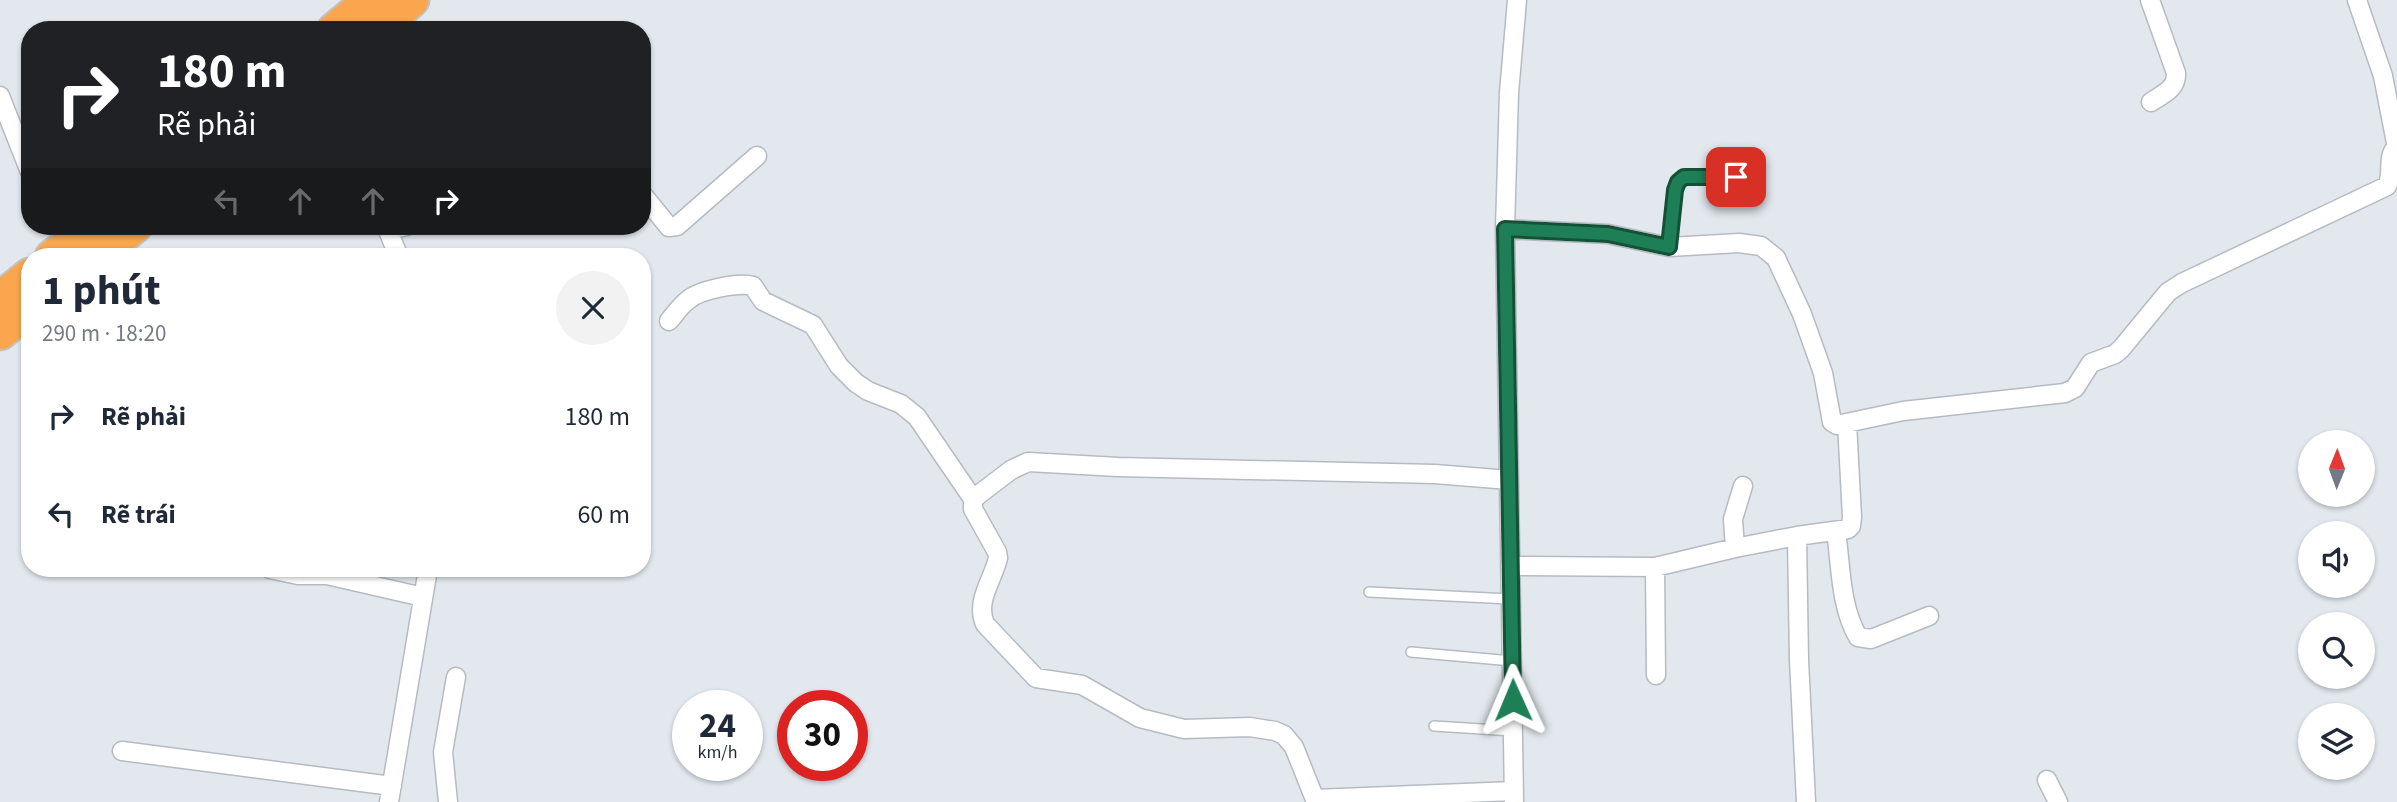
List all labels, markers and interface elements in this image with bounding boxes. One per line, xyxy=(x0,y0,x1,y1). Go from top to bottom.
text: 180 m xyxy=(157,37,286,107)
icon: right xyxy=(42,49,133,140)
text: Rẽ phải xyxy=(157,102,256,148)
pin xyxy=(1706,147,1766,207)
icon: arrive xyxy=(1717,158,1755,196)
icon: left xyxy=(208,182,246,220)
icon: ahead xyxy=(281,182,319,220)
icon: ahead xyxy=(354,182,392,220)
icon: right xyxy=(427,182,465,220)
text: 1 phút xyxy=(42,261,161,321)
button: close xyxy=(556,271,630,345)
text: 290 m · 18:20 xyxy=(42,317,166,350)
icon: right xyxy=(42,397,80,435)
text: Rẽ phải xyxy=(101,398,186,435)
text: 180 m xyxy=(564,398,630,435)
north arrow xyxy=(2298,430,2375,508)
map controls xyxy=(2298,430,2375,780)
icon: left xyxy=(42,495,80,533)
text: Rẽ trái xyxy=(101,496,176,533)
text: 60 m xyxy=(577,496,630,533)
button: sound xyxy=(2298,521,2375,598)
button: search xyxy=(2298,612,2375,689)
position arrow xyxy=(1476,663,1550,737)
speed limit sign: 30 xyxy=(777,690,868,781)
text: 24 xyxy=(699,701,736,751)
button: layers xyxy=(2298,703,2375,780)
text: km/h xyxy=(698,740,737,765)

